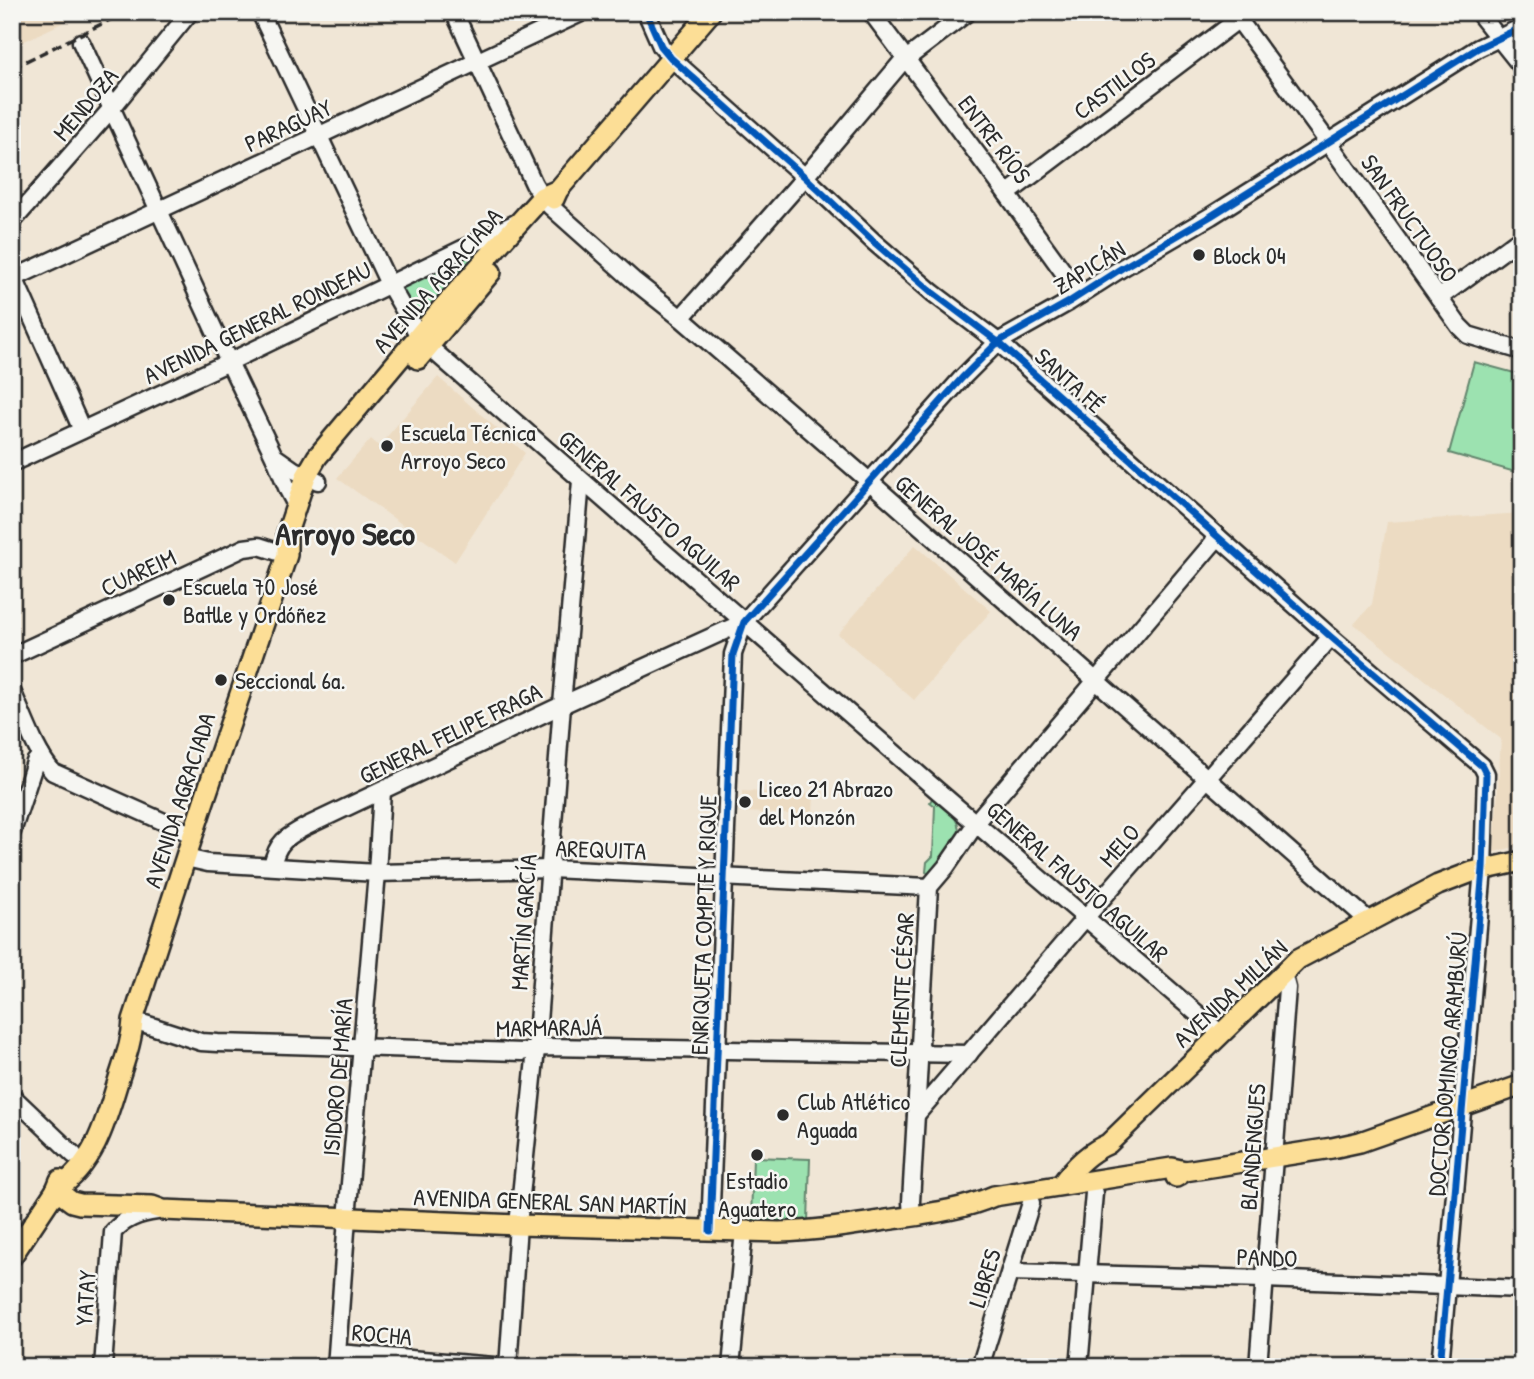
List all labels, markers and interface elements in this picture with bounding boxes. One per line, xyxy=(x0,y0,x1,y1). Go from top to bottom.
street label: CASTILLOS xyxy=(1066,44,1162,126)
street label: MENDOZA xyxy=(45,60,125,147)
street label: ENTRE RÍOS xyxy=(951,88,1039,190)
street label: PARAGUAY xyxy=(239,91,337,159)
street label: SAN FRUCTUOSO xyxy=(1354,148,1466,288)
street label: AVENIDA AGRACIADA xyxy=(365,200,509,359)
street label: ZAPICÁN xyxy=(1047,233,1131,301)
place label: Block 04 xyxy=(1213,239,1286,271)
marker: Block 04 xyxy=(1191,247,1207,263)
street label: AVENIDA GENERAL RONDEAU xyxy=(138,253,376,391)
street label: SANTA FÉ xyxy=(1028,340,1112,420)
place label: Escuela Técnica Arroyo Seco xyxy=(401,416,536,476)
street label: GENERAL FAUSTO AGUILAR xyxy=(552,422,748,598)
marker: Escuela Técnica Arroyo Seco xyxy=(379,438,395,454)
street label: GENERAL JOSÉ MARÍA LUNA xyxy=(889,467,1090,647)
district label: Arroyo Seco xyxy=(275,512,415,556)
street label: CUAREIM xyxy=(95,541,181,603)
place label: Escuela 70 José Batlle y Ordóñez xyxy=(183,570,326,630)
marker: Escuela 70 José Batlle y Ordóñez xyxy=(161,592,177,608)
place label: Seccional 6a. xyxy=(235,664,346,696)
marker: Seccional 6a. xyxy=(213,672,229,688)
street label: GENERAL FELIPE FRAGA xyxy=(353,675,547,791)
street label: AVENIDA AGRACIADA xyxy=(136,708,222,892)
place label: Liceo 21 Abrazo del Monzón xyxy=(759,772,893,832)
street label: GENERAL FAUSTO AGUILAR xyxy=(980,793,1176,969)
street label: ENRIQUETA COMPTE Y RIQUE xyxy=(682,794,724,1055)
marker: Liceo 21 Abrazo del Monzón xyxy=(737,794,753,810)
street label: MELO xyxy=(1091,817,1147,873)
street label: AREQUITA xyxy=(555,831,647,867)
street label: MARTÍN GARCÍA xyxy=(502,852,544,991)
street label: CLEMENTE CÉSAR xyxy=(881,912,921,1068)
street label: DOCTOR DOMINGO ARAMBURÚ xyxy=(1420,931,1474,1197)
street label: AVENIDA MILLÁN xyxy=(1166,932,1294,1054)
street label: ISIDORO DE MARÍA xyxy=(314,996,360,1157)
street label: MARMARAJÁ xyxy=(496,1010,603,1044)
street label: BLANDENGUES xyxy=(1232,1083,1272,1211)
place label: Club Atlético Aguada xyxy=(797,1085,910,1145)
marker: Club Atlético Aguada xyxy=(775,1107,791,1123)
marker: Estadio Aguatero xyxy=(749,1147,765,1163)
place label: Estadio Aguatero xyxy=(718,1164,796,1224)
street label: AVENIDA GENERAL SAN MARTÍN xyxy=(413,1180,687,1222)
street label: PANDO xyxy=(1236,1240,1298,1274)
street label: LIBRES xyxy=(960,1245,1008,1311)
street label: YATAY xyxy=(67,1269,103,1327)
street label: ROCHA xyxy=(351,1315,414,1353)

